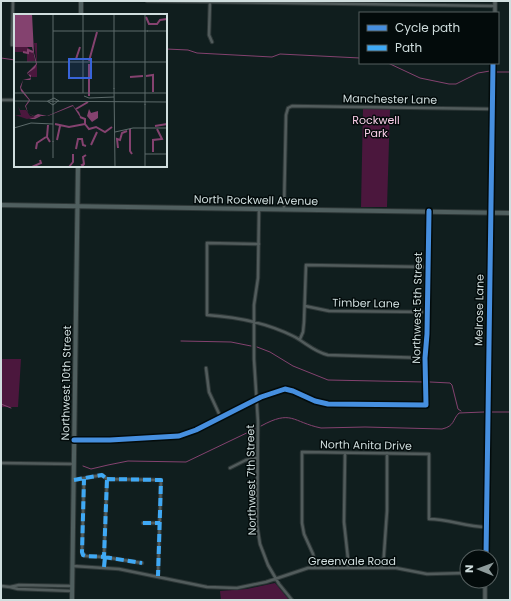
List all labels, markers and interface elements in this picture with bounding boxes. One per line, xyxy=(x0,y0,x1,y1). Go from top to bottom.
legend xyxy=(359,12,499,64)
inset map xyxy=(14,14,167,167)
text: Cycle path xyxy=(395,19,460,36)
text: Path xyxy=(395,39,422,56)
street label: Manchester Lane xyxy=(343,90,437,108)
park label: Rockwell Park xyxy=(352,112,400,141)
street label: North Rockwell Avenue xyxy=(194,191,319,209)
street label: Northwest 5th Street xyxy=(408,252,426,364)
street label: Melrose Lane xyxy=(470,274,488,346)
street label: Timber Lane xyxy=(332,294,400,312)
street label: Northwest 10th Street xyxy=(57,325,75,441)
street label: Northwest 7th Street xyxy=(242,425,260,535)
street label: North Anita Drive xyxy=(320,436,412,454)
north arrow xyxy=(459,549,499,589)
street label: Greenvale Road xyxy=(308,553,396,569)
text: N xyxy=(461,565,477,573)

